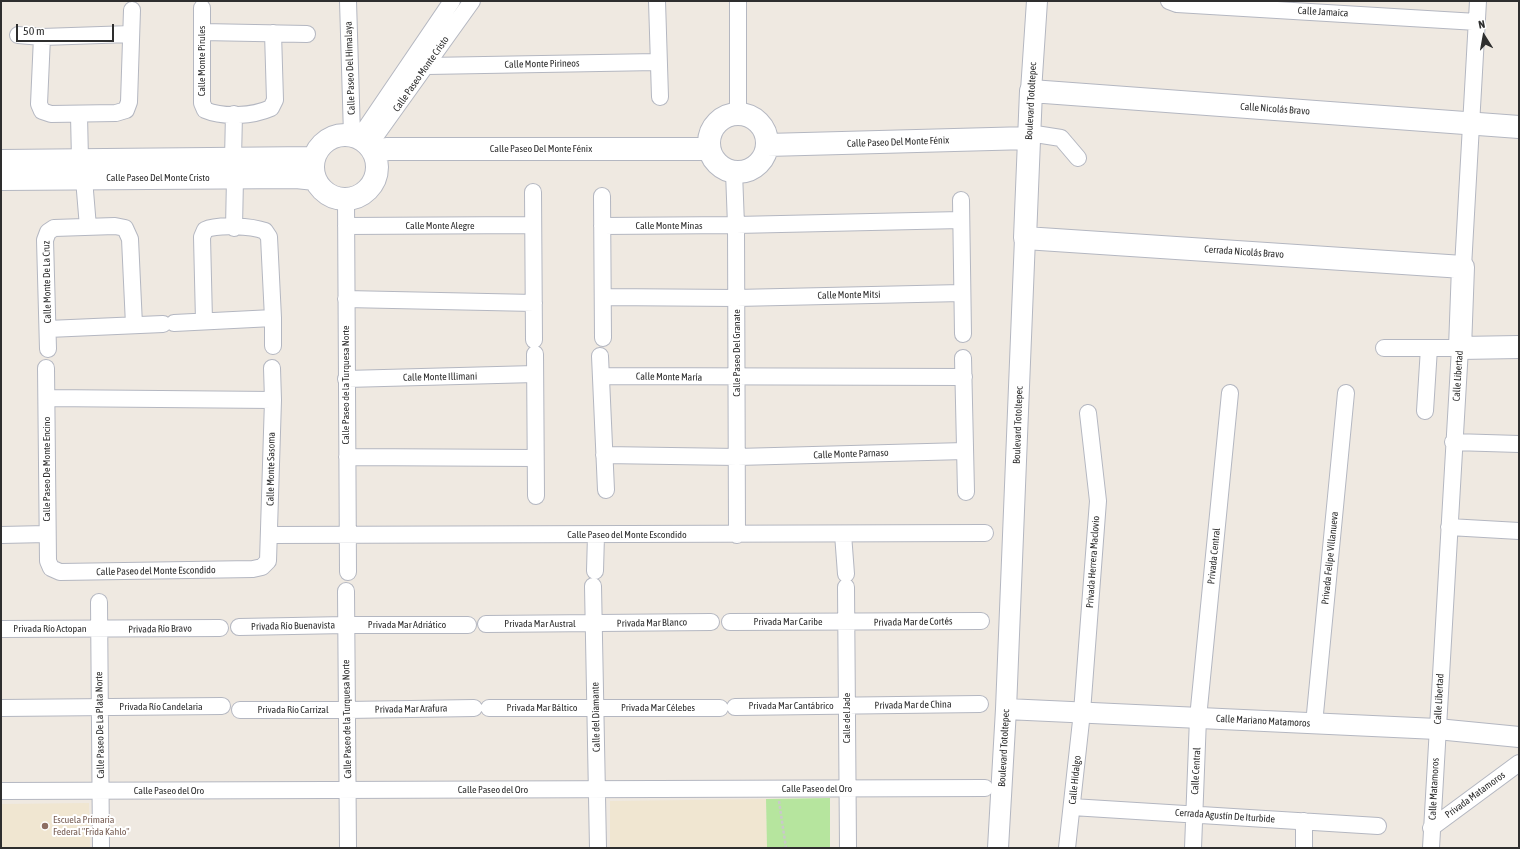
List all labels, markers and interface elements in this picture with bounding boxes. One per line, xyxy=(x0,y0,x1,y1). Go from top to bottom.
street label: Calle Jamaica xyxy=(1297,5,1349,19)
scale bar xyxy=(18,16,116,42)
north arrow xyxy=(1464,16,1504,56)
text: N xyxy=(1477,18,1486,31)
street label: Calle Paseo Del Himalaya xyxy=(342,21,358,115)
text: 50 m xyxy=(23,24,45,38)
street label: Calle Monte Pirules xyxy=(196,26,208,96)
street label: Calle Paseo Monte Cristo xyxy=(390,34,452,114)
street label: Calle Monte Pirineos xyxy=(504,57,580,71)
street label: Boulevard Totoltepec xyxy=(1023,62,1039,140)
street label: Calle Nicolás Bravo xyxy=(1240,101,1310,117)
street label: Calle Paseo Del Monte Fénix xyxy=(847,134,949,150)
street label: Calle Paseo Del Monte Fénix xyxy=(490,143,592,155)
street label: Calle Paseo Del Monte Cristo xyxy=(106,172,210,184)
street label: Calle Monte Alegre xyxy=(406,220,474,232)
street label: Calle Monte Minas xyxy=(635,220,703,232)
street label: Calle Monte De La Cruz xyxy=(40,241,54,323)
street label: Cerrada Nicolás Bravo xyxy=(1204,243,1284,261)
street label: Calle Monte Mitsi xyxy=(817,288,881,302)
street label: Calle Paseo Del Granate xyxy=(731,309,743,397)
street label: Calle Paseo de la Turquesa Norte xyxy=(340,325,352,445)
street label: Calle Libertad xyxy=(1450,350,1466,402)
street label: Calle Monte Illimani xyxy=(403,370,477,384)
street label: Calle Monte María xyxy=(636,370,702,384)
street label: Boulevard Totoltepec xyxy=(1011,386,1025,464)
street label: Calle Paseo De Monte Encino xyxy=(41,417,53,521)
street label: Calle Monte Sasoma xyxy=(264,432,278,506)
street label: Calle Monte Parnaso xyxy=(813,447,889,461)
street label: Privada Felipe Villanueva xyxy=(1319,511,1341,605)
street label: Privada Herrera Maclovio xyxy=(1084,515,1102,609)
street label: Privada Central xyxy=(1205,527,1223,585)
street label: Calle Paseo del Monte Escondido xyxy=(567,529,687,541)
street label: Calle Paseo del Monte Escondido xyxy=(96,564,216,578)
street label: Privada Mar de Cortés xyxy=(874,615,952,629)
street label: Privada Mar Blanco xyxy=(617,616,687,630)
street label: Privada Mar Caribe xyxy=(754,616,822,628)
street label: Privada Mar Austral xyxy=(504,618,576,630)
street label: Privada Río Buenavista xyxy=(251,619,335,633)
street label: Privada Mar Adriático xyxy=(368,619,446,631)
street label: Privada Río Bravo xyxy=(128,622,192,636)
street label: Privada Río Actopan xyxy=(13,623,87,635)
street label: Calle Paseo de la Turquesa Norte xyxy=(340,659,354,779)
street label: Calle Paseo De La Plata Norte xyxy=(93,671,107,779)
street label: Calle Libertad xyxy=(1432,673,1446,725)
street label: Calle del Diamante xyxy=(589,682,603,752)
street label: Calle del Jade xyxy=(841,693,853,743)
street label: Privada Mar de China xyxy=(874,698,952,712)
street label: Privada Mar Cantábrico xyxy=(748,700,834,712)
street label: Privada Río Candelaria xyxy=(119,701,203,713)
street label: Privada Mar Arafura xyxy=(375,702,447,716)
street label: Privada Mar Báltico xyxy=(507,702,577,714)
street label: Privada Mar Célebes xyxy=(621,702,695,714)
street label: Privada Río Carrizal xyxy=(257,704,329,716)
street label: Boulevard Totoltepec xyxy=(996,709,1012,787)
street label: Calle Mariano Matamoros xyxy=(1216,713,1310,729)
street label: Calle Central xyxy=(1189,747,1203,795)
street label: Calle Hidalgo xyxy=(1066,755,1084,805)
street label: Calle Matamoros xyxy=(1426,758,1442,820)
street label: Privada Matamoros xyxy=(1443,769,1507,821)
street label: Calle Paseo del Oro xyxy=(782,783,852,795)
street label: Calle Paseo del Oro xyxy=(458,784,528,796)
street label: Calle Paseo del Oro xyxy=(134,785,204,797)
street label: Cerrada Agustín De Iturbide xyxy=(1175,807,1275,825)
place label: Escuela Primaria Federal "Frida Kahlo" xyxy=(53,814,129,838)
marker: Escuela Primaria Federal "Frida Kahlo" xyxy=(40,821,50,831)

